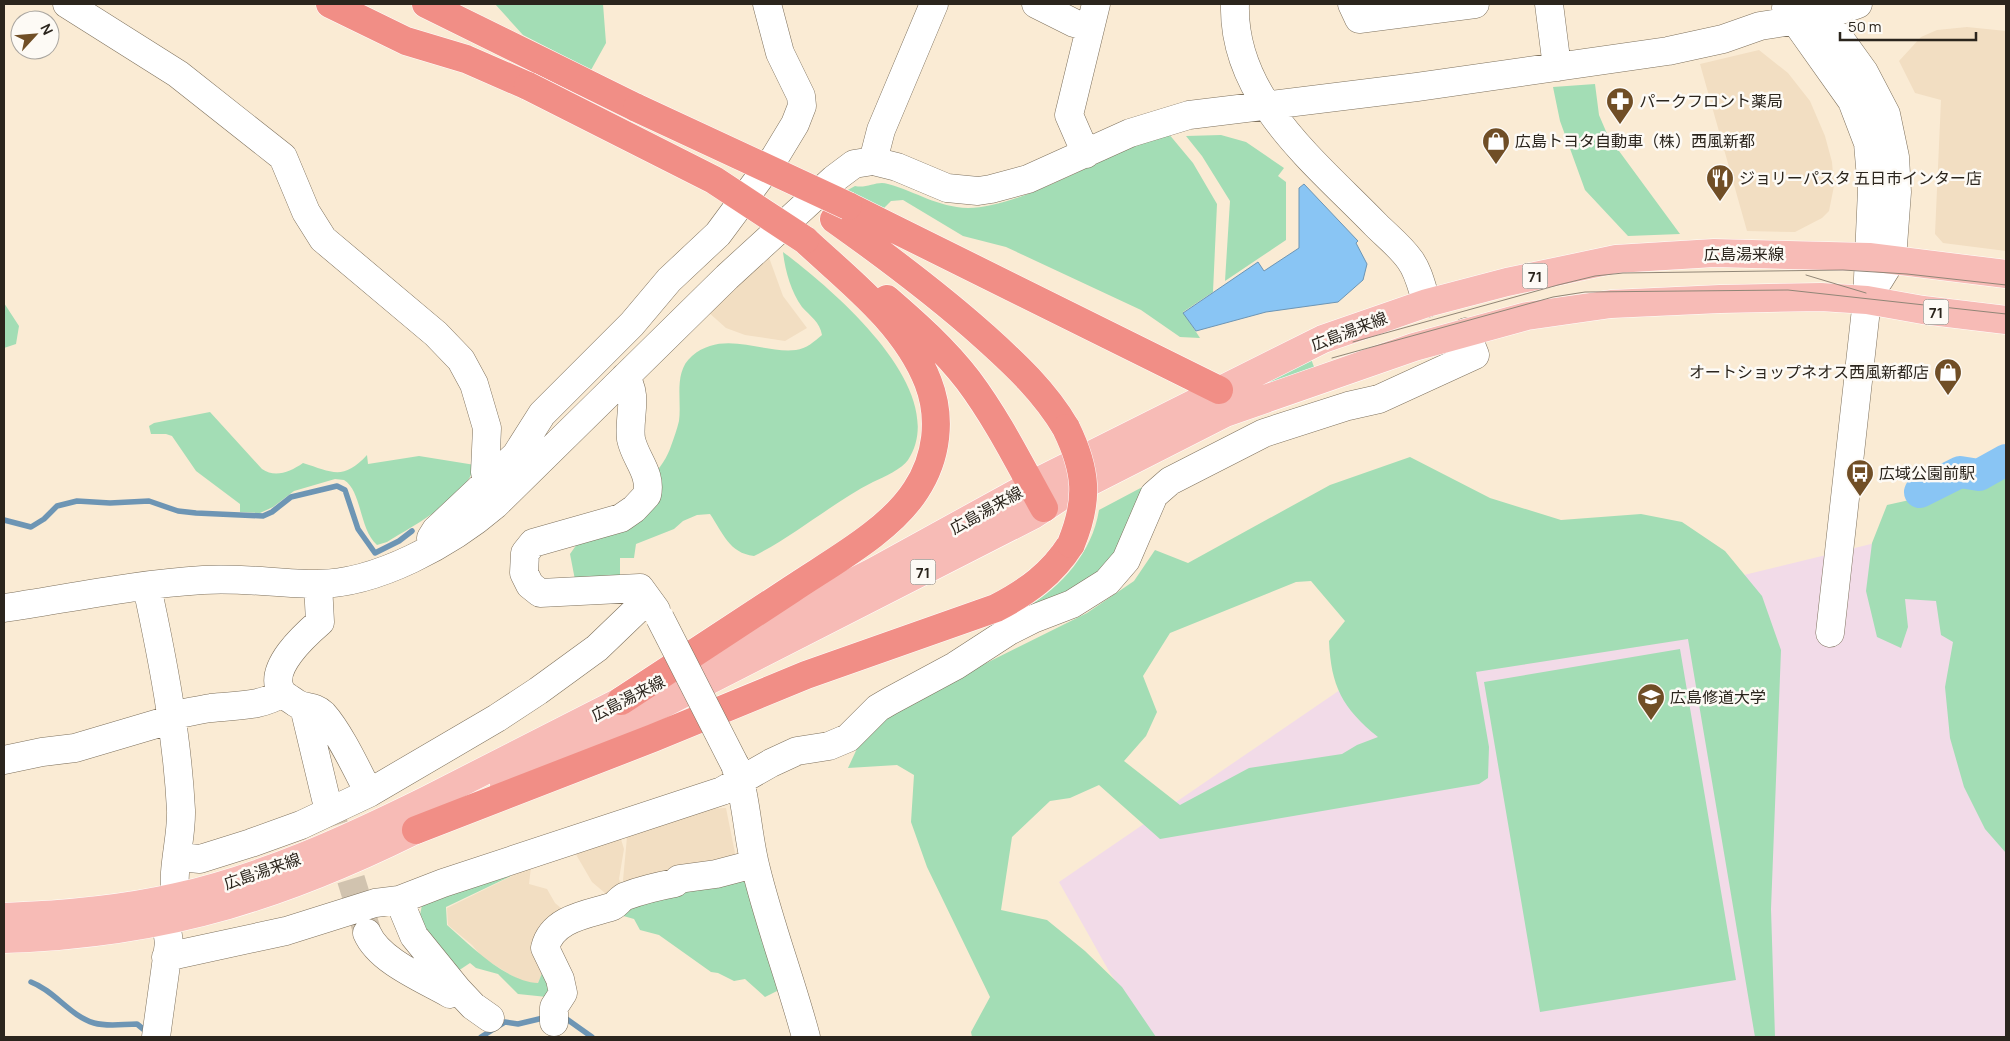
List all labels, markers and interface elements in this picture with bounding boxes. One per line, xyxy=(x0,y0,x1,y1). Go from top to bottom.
north arrow xyxy=(10,10,60,60)
scale bar xyxy=(1840,10,1976,42)
text: 50 m xyxy=(1848,16,1882,37)
text: N xyxy=(36,20,58,38)
pharmacy icon: パークフロント薬局 xyxy=(1605,86,1635,125)
place label: パークフロント薬局 xyxy=(1639,90,1783,112)
shop icon: 広島トヨタ自動車（株）西風新都 xyxy=(1481,126,1511,165)
place label: 広島トヨタ自動車（株）西風新都 xyxy=(1515,130,1755,152)
restaurant icon: ジョリーパスタ 五日市インター店 xyxy=(1705,163,1735,202)
place label: ジョリーパスタ 五日市インター店 xyxy=(1739,167,1982,189)
street label: 広島湯来線 xyxy=(1704,243,1784,265)
road number: 71 xyxy=(1522,264,1548,288)
road number: 71 xyxy=(1924,300,1948,324)
street label: 広島湯来線 xyxy=(1308,306,1390,356)
shop icon: オートショップネオス西風新都店 xyxy=(1933,357,1963,396)
place label: オートショップネオス西風新都店 xyxy=(1689,361,1929,383)
bus stop icon: 広域公園前駅 xyxy=(1845,458,1875,497)
place label: 広域公園前駅 xyxy=(1879,462,1975,484)
street label: 広島湯来線 xyxy=(946,481,1026,539)
road number: 71 xyxy=(910,560,936,584)
street label: 広島湯来線 xyxy=(587,670,669,726)
school or university icon: 広島修道大学 xyxy=(1636,682,1666,721)
place label: 広島修道大学 xyxy=(1670,686,1766,708)
street label: 広島湯来線 xyxy=(221,848,303,894)

